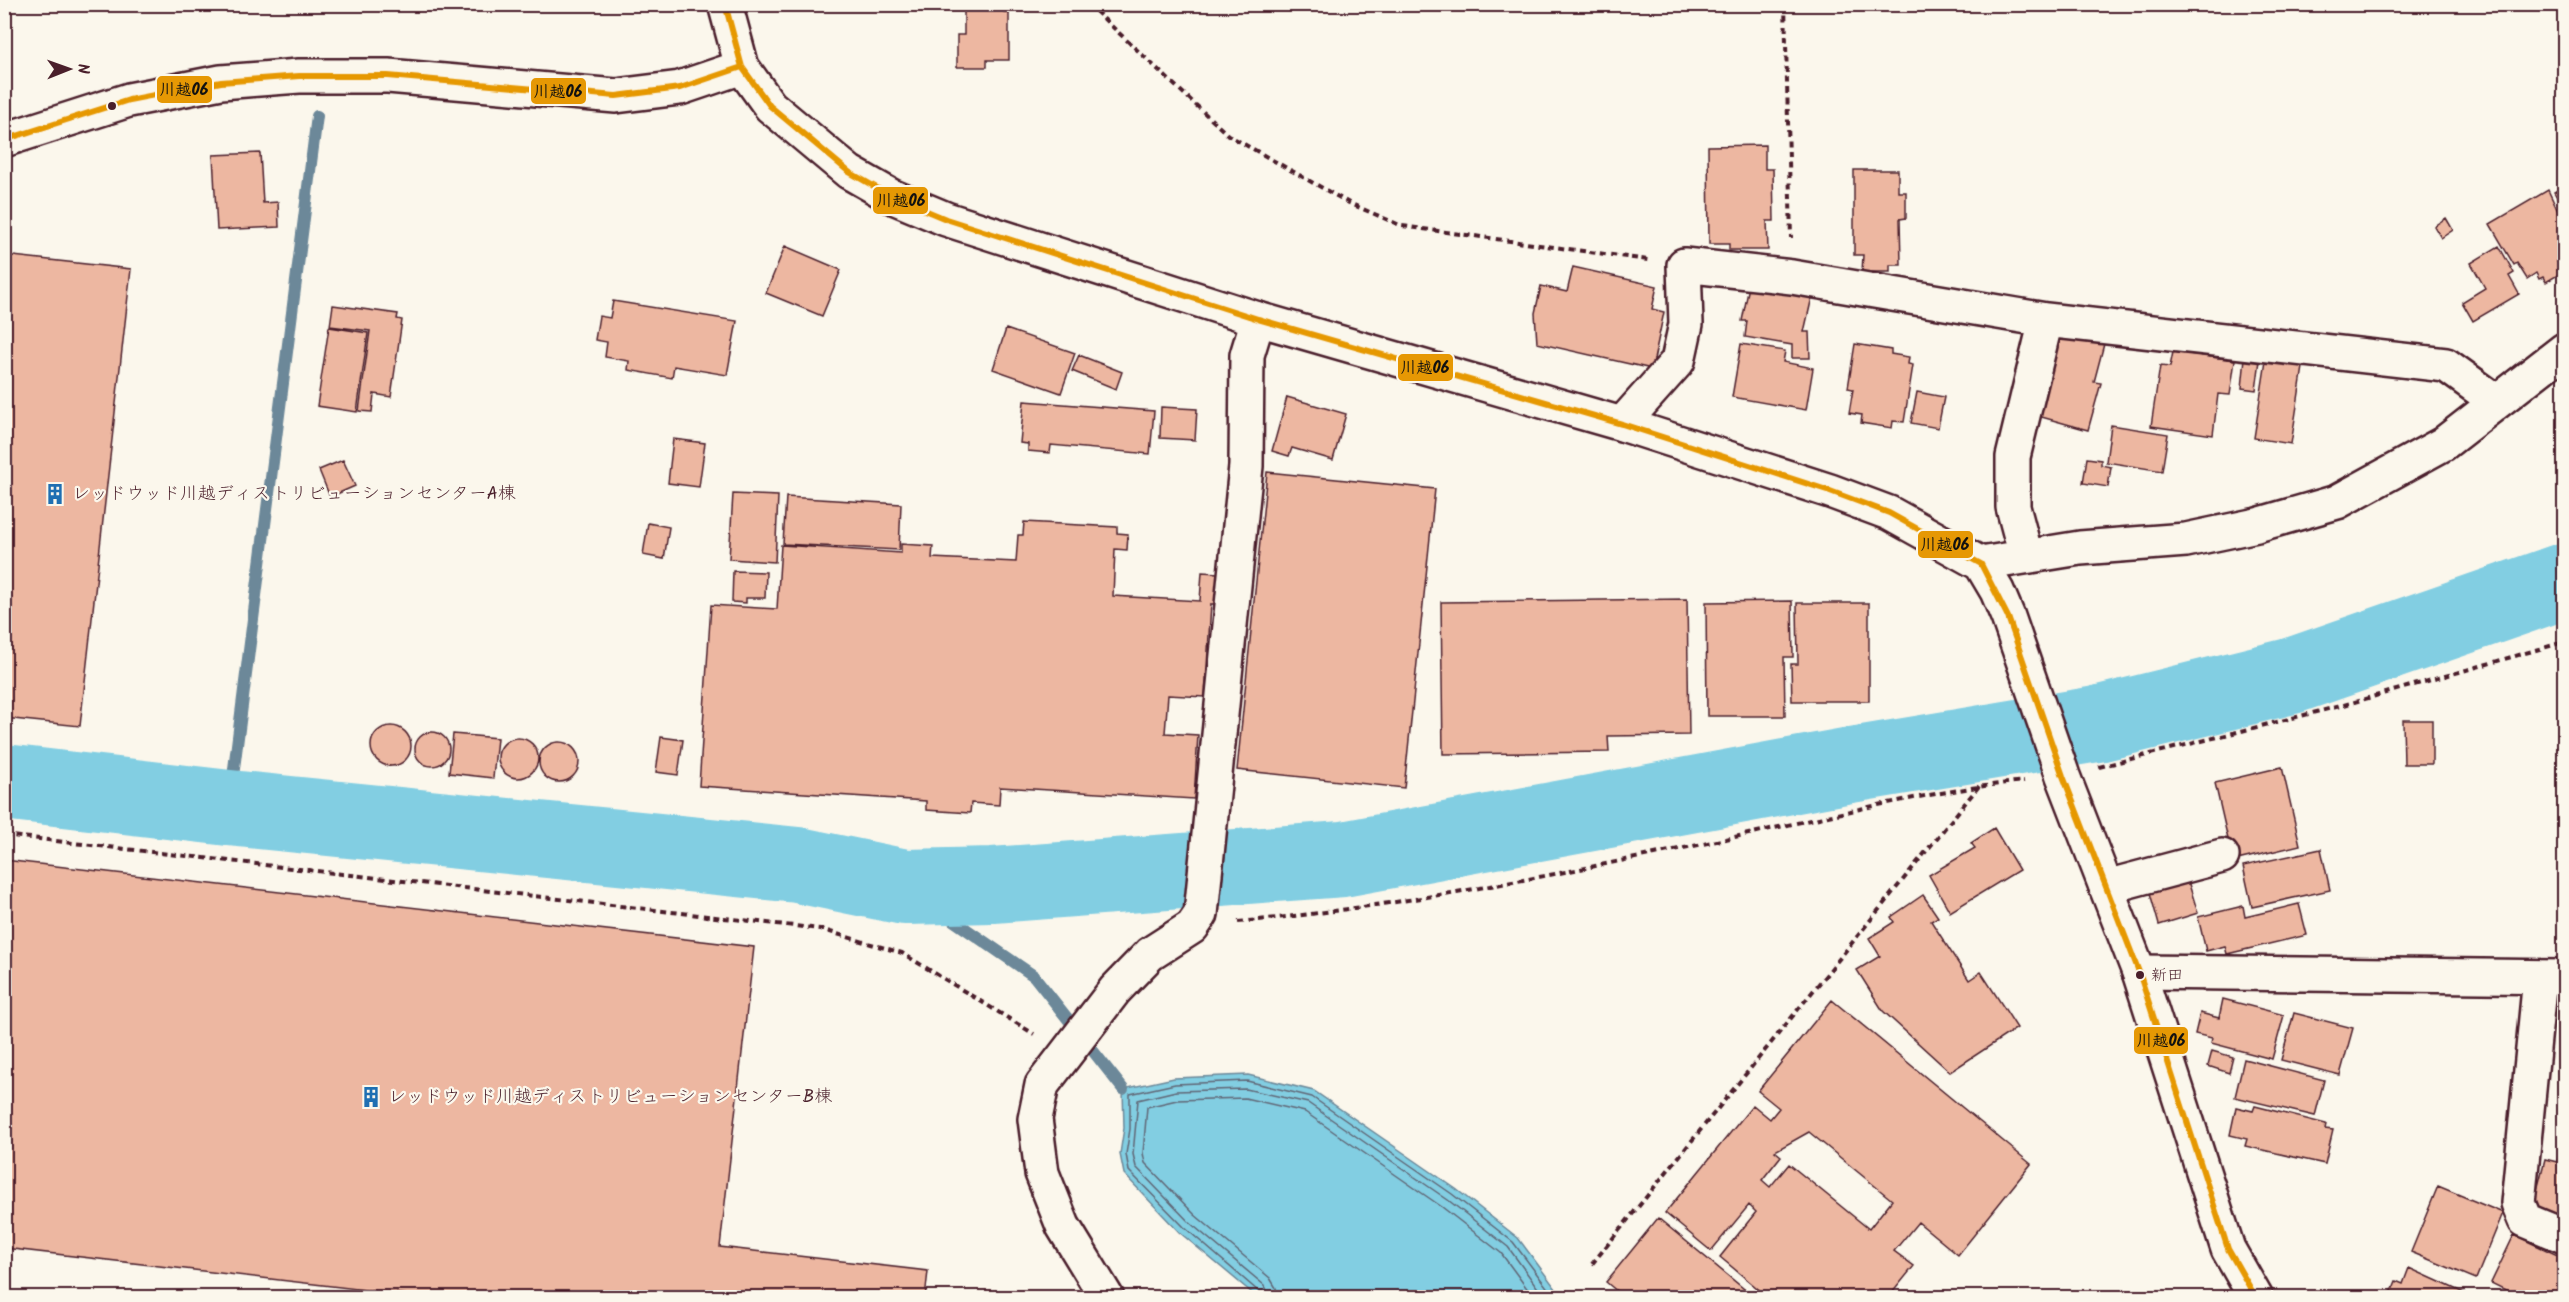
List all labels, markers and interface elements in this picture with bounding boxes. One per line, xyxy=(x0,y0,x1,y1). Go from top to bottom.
north arrow xyxy=(39,39,99,99)
text: N xyxy=(70,63,95,74)
line badge: 川越06 xyxy=(156,75,213,104)
line badge: 川越06 xyxy=(530,77,587,105)
text: 川越06 xyxy=(160,78,209,103)
text: 川越06 xyxy=(534,80,583,105)
unlabelled marker xyxy=(106,100,118,112)
line badge: 川越06 xyxy=(872,186,929,215)
text: 川越06 xyxy=(877,189,926,214)
line badge: 川越06 xyxy=(1397,353,1454,382)
text: 川越06 xyxy=(1401,356,1450,381)
place label: レッドウッド川越ディストリビューションセンターA棟 xyxy=(72,480,516,509)
building icon: レッドウッド川越ディストリビューションセンターA棟 xyxy=(43,482,67,506)
line badge: 川越06 xyxy=(1917,530,1974,559)
text: 川越06 xyxy=(1921,533,1970,558)
place label: 新田 xyxy=(2151,963,2183,988)
marker: 新田 xyxy=(2134,969,2146,981)
line badge: 川越06 xyxy=(2133,1026,2189,1055)
text: 川越06 xyxy=(2137,1029,2186,1054)
place label: レッドウッド川越ディストリビューションセンターB棟 xyxy=(388,1083,832,1112)
building icon: レッドウッド川越ディストリビューションセンターB棟 xyxy=(359,1085,383,1109)

